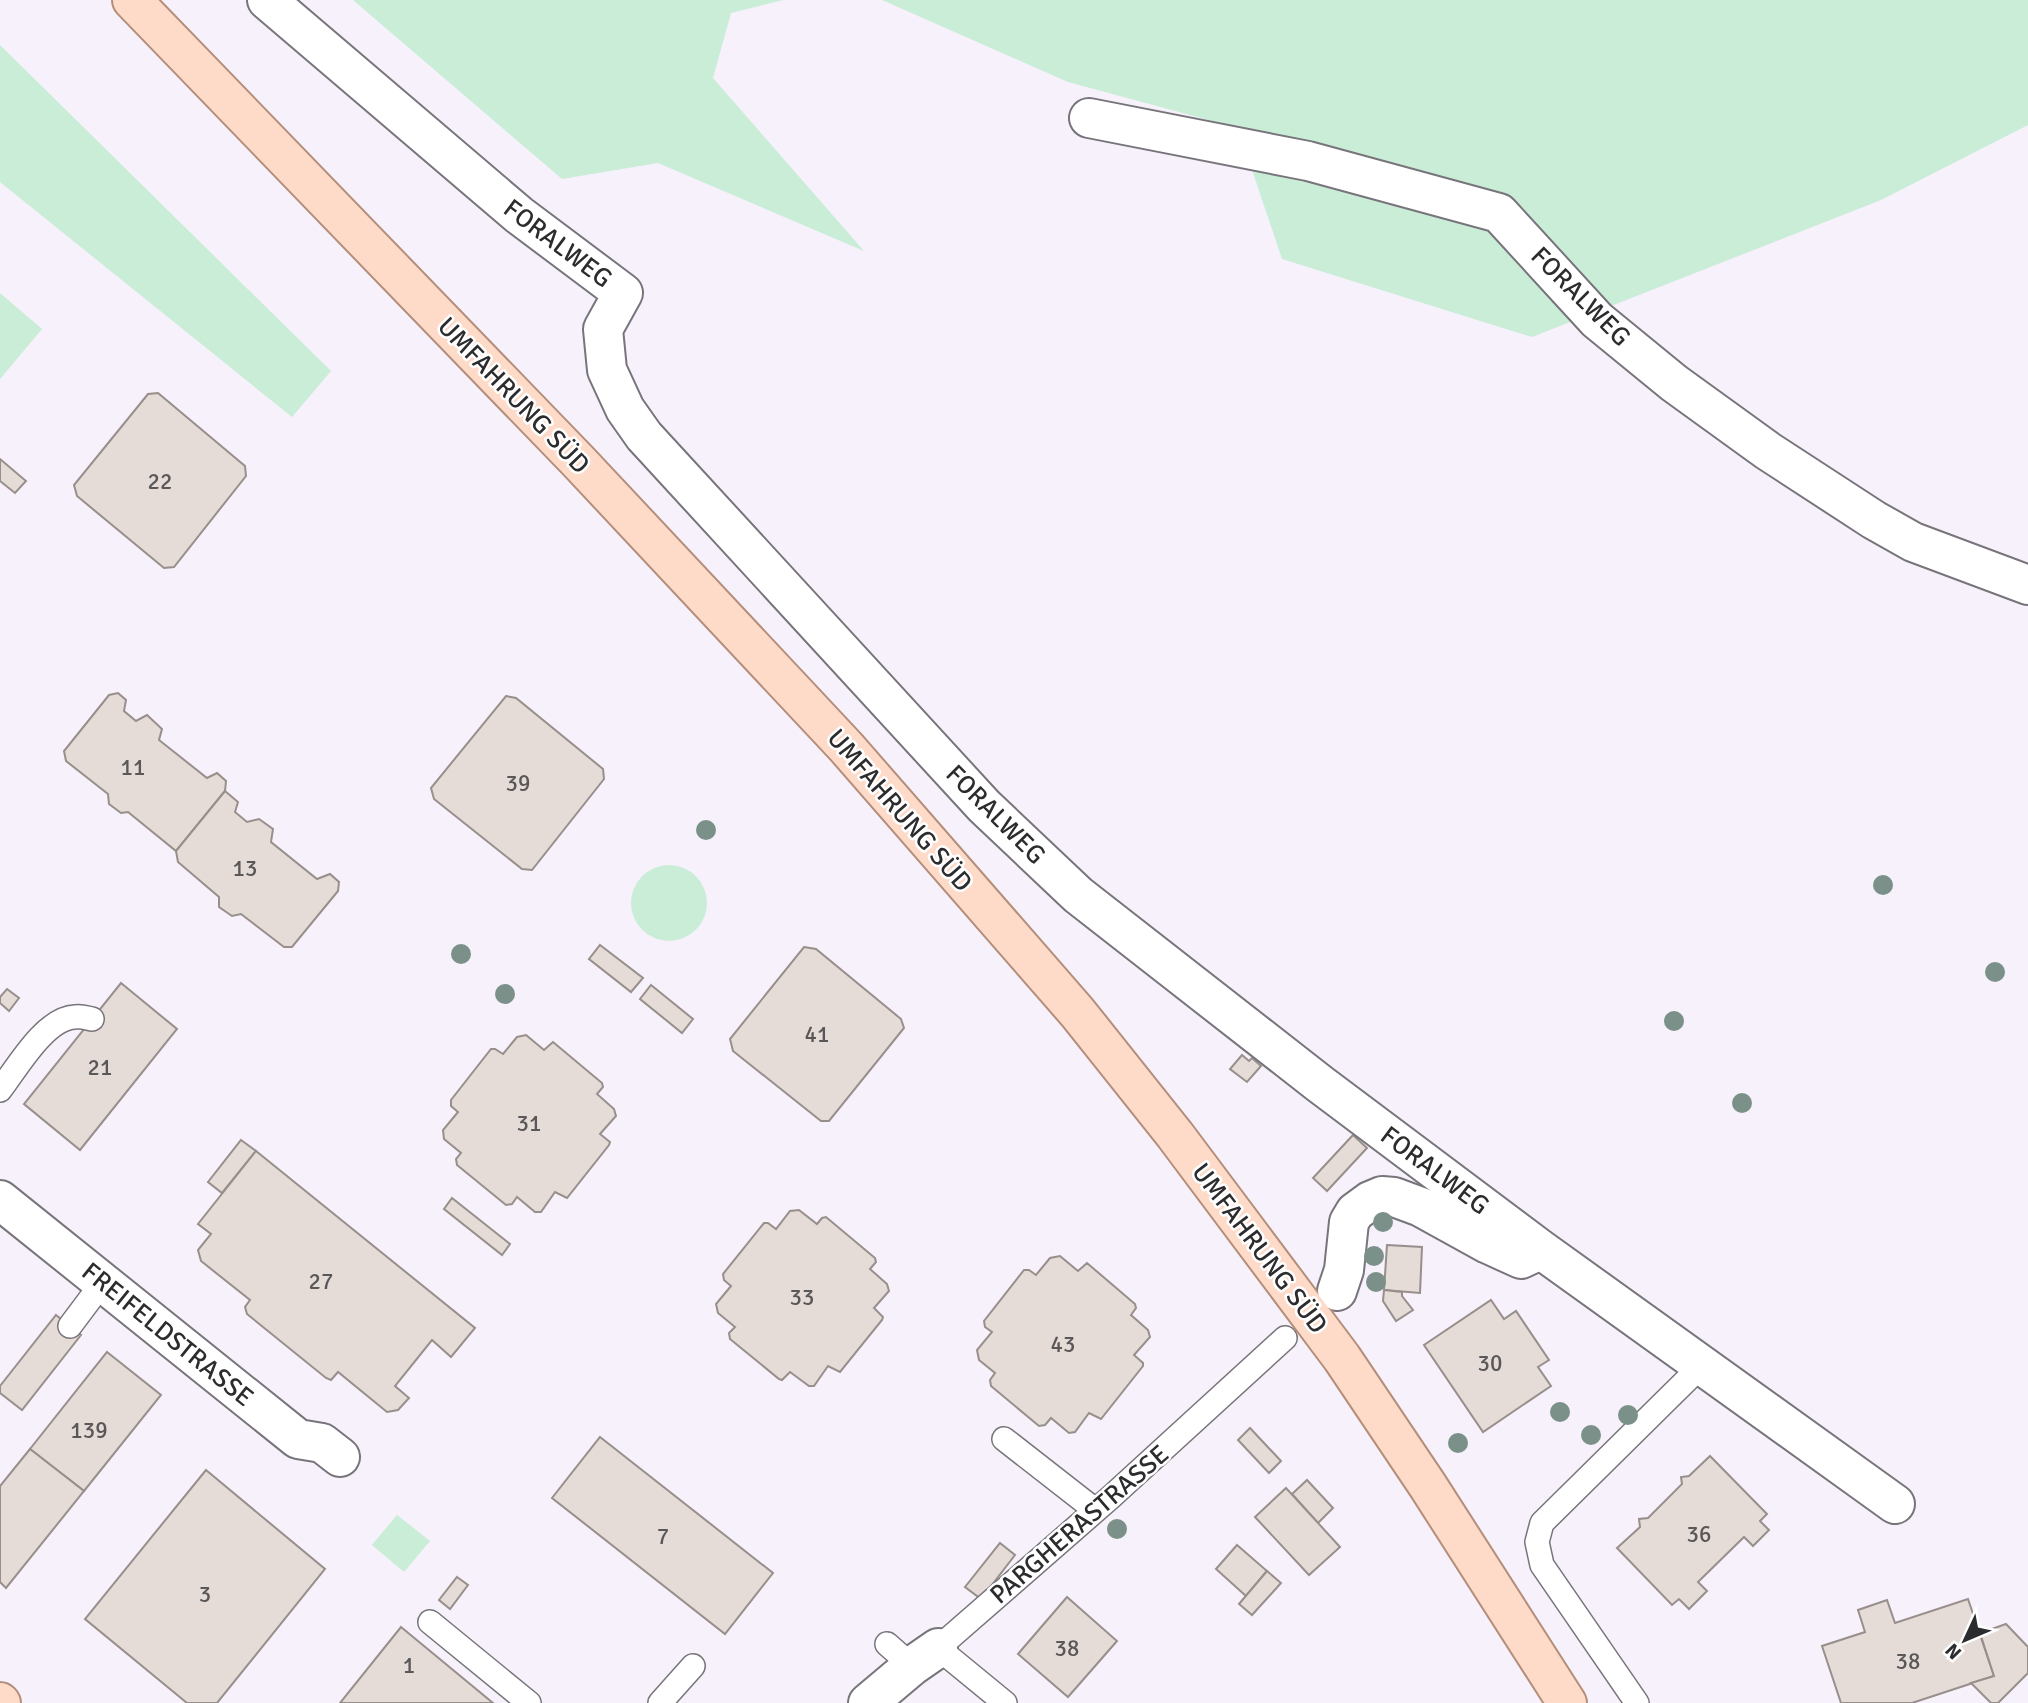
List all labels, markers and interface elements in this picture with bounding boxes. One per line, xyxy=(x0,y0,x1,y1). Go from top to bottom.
street label: FORALWEG xyxy=(497,193,618,295)
street label: FORALWEG xyxy=(1524,240,1637,353)
street label: UMFAHRUNG SÜD xyxy=(431,311,596,481)
house number: 22 xyxy=(148,467,172,496)
street label: UMFAHRUNG SÜD xyxy=(820,723,979,899)
house number: 11 xyxy=(121,753,145,782)
street label: FORALWEG xyxy=(939,758,1052,871)
house number: 39 xyxy=(506,769,530,798)
house number: 13 xyxy=(233,854,257,883)
house number: 41 xyxy=(805,1020,829,1049)
house number: 21 xyxy=(88,1053,112,1082)
house number: 31 xyxy=(517,1109,541,1138)
street label: FORALWEG xyxy=(1374,1120,1495,1222)
street label: UMFAHRUNG SÜD xyxy=(1185,1157,1334,1340)
street label: FREIFELDSTRASSE xyxy=(75,1256,260,1414)
house number: 27 xyxy=(309,1267,333,1296)
house number: 33 xyxy=(790,1283,814,1312)
house number: 43 xyxy=(1051,1330,1075,1359)
house number: 30 xyxy=(1478,1349,1502,1378)
house number: 139 xyxy=(70,1416,108,1445)
street label: PARGHERASTRASSE xyxy=(984,1438,1176,1611)
house number: 36 xyxy=(1687,1520,1711,1549)
house number: 7 xyxy=(657,1522,669,1551)
house number: 3 xyxy=(199,1580,211,1609)
north arrow xyxy=(1930,1605,2000,1675)
house number: 38 xyxy=(1055,1634,1079,1663)
text: N xyxy=(1940,1638,1967,1664)
house number: 38 xyxy=(1896,1647,1920,1676)
house number: 1 xyxy=(403,1651,415,1680)

